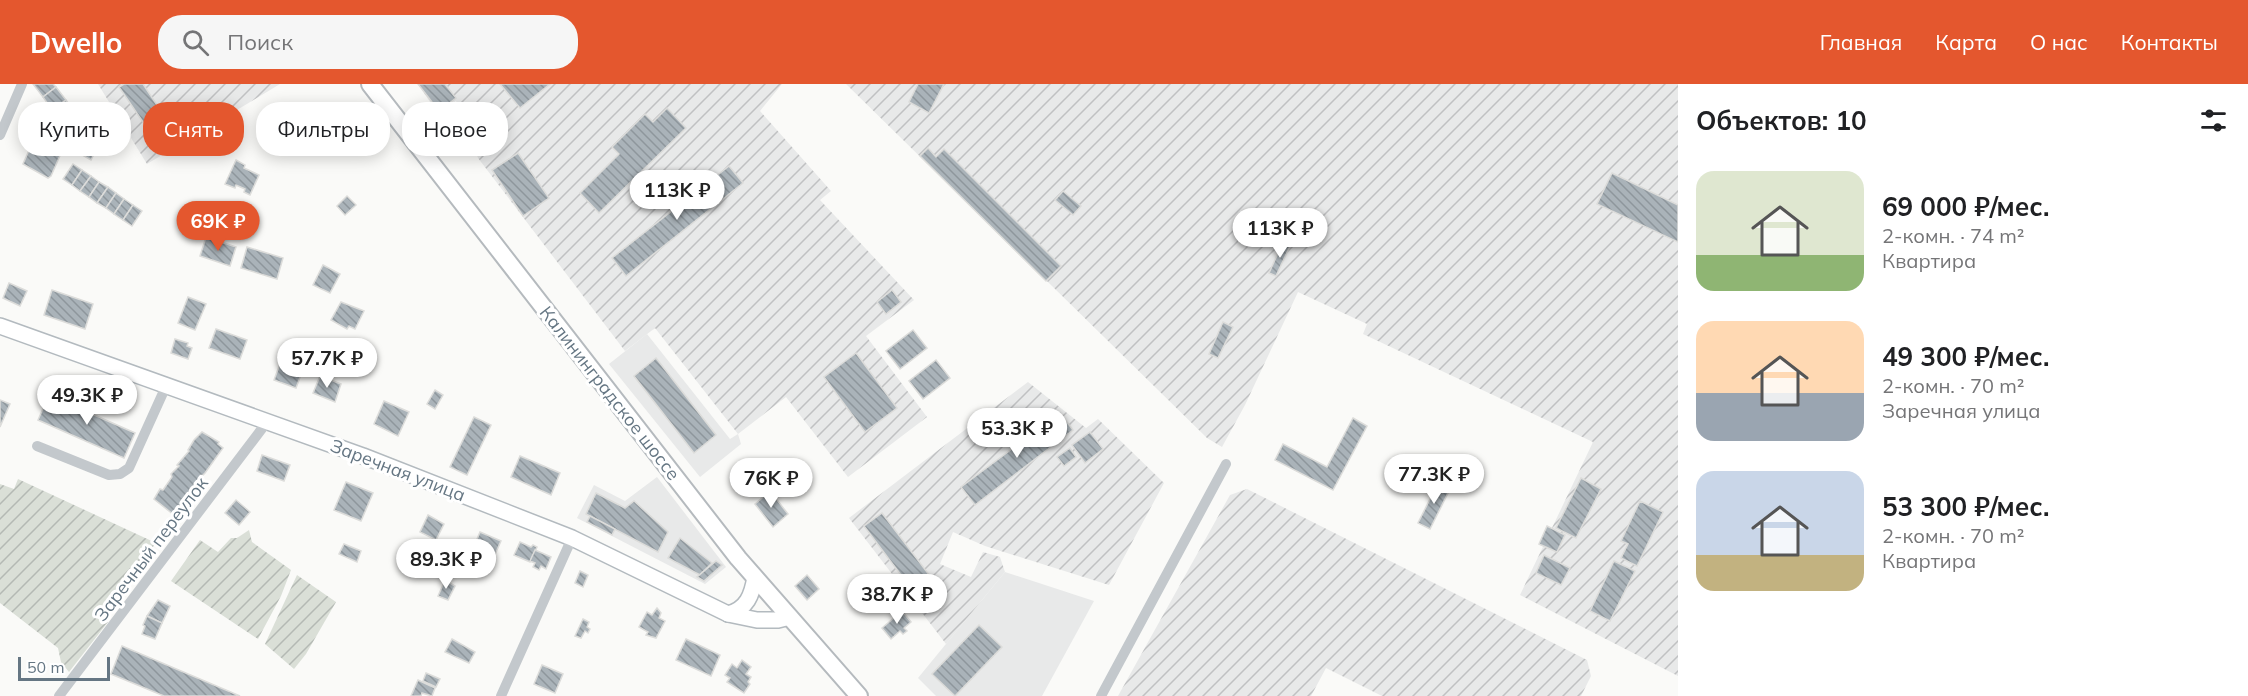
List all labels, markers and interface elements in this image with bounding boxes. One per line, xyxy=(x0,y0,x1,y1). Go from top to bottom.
search box xyxy=(158,15,578,69)
text: Dwello xyxy=(30,25,122,60)
icon: search xyxy=(179,26,212,59)
text: Поиск xyxy=(227,28,293,56)
text: Главная xyxy=(1820,29,1902,55)
text: Карта xyxy=(1935,29,1997,55)
text: О нас xyxy=(2030,29,2088,55)
text: Контакты xyxy=(2121,29,2218,55)
chip: Купить xyxy=(18,102,131,156)
chip: Снять xyxy=(143,102,244,156)
chip: Фильтры xyxy=(256,102,390,156)
chip: Новое xyxy=(402,102,508,156)
text: Объектов: 10 xyxy=(1696,104,1867,137)
icon: filters xyxy=(2197,104,2230,137)
pin: 113K ₽ xyxy=(628,170,726,221)
text: 113K ₽ xyxy=(644,177,710,202)
text: 69 000 ₽/мес. xyxy=(1882,190,2049,223)
icon: home xyxy=(1744,195,1816,267)
pin: 69K ₽ xyxy=(176,201,260,252)
text: 69K ₽ xyxy=(191,208,245,233)
pin: 113K ₽ xyxy=(1231,208,1329,259)
text: 113K ₽ xyxy=(1247,215,1313,240)
text: 2-комн. · 74 m² xyxy=(1882,223,2024,248)
text: Квартира xyxy=(1882,248,1976,273)
street label: Калининградское шоссе xyxy=(535,301,685,485)
pin: 57.7K ₽ xyxy=(272,338,382,389)
text: 49 300 ₽/мес. xyxy=(1882,340,2049,373)
text: 57.7K ₽ xyxy=(291,345,363,370)
icon: home xyxy=(1744,345,1816,417)
text: 2-комн. · 70 m² xyxy=(1882,373,2024,398)
pin: 49.3K ₽ xyxy=(32,375,142,426)
text: 49.3K ₽ xyxy=(51,382,123,407)
text: Заречная улица xyxy=(1882,398,2040,423)
pin: 53.3K ₽ xyxy=(962,408,1072,459)
text: 53.3K ₽ xyxy=(981,415,1053,440)
street label: Заречная улица xyxy=(327,434,469,506)
pin: 77.3K ₽ xyxy=(1379,454,1489,505)
pin: 76K ₽ xyxy=(729,458,813,509)
text: 77.3K ₽ xyxy=(1398,461,1470,486)
text: 76K ₽ xyxy=(744,465,798,490)
street label: Заречный переулок xyxy=(89,472,213,626)
text: 53 300 ₽/мес. xyxy=(1882,490,2049,523)
icon: home xyxy=(1744,495,1816,567)
text: 2-комн. · 70 m² xyxy=(1882,523,2024,548)
pin: 89.3K ₽ xyxy=(391,539,501,590)
text: 89.3K ₽ xyxy=(410,546,482,571)
text: Квартира xyxy=(1882,548,1976,573)
pin: 38.7K ₽ xyxy=(842,574,952,625)
text: 38.7K ₽ xyxy=(861,581,933,606)
scale bar xyxy=(18,654,110,682)
text: 50 m xyxy=(27,657,64,677)

